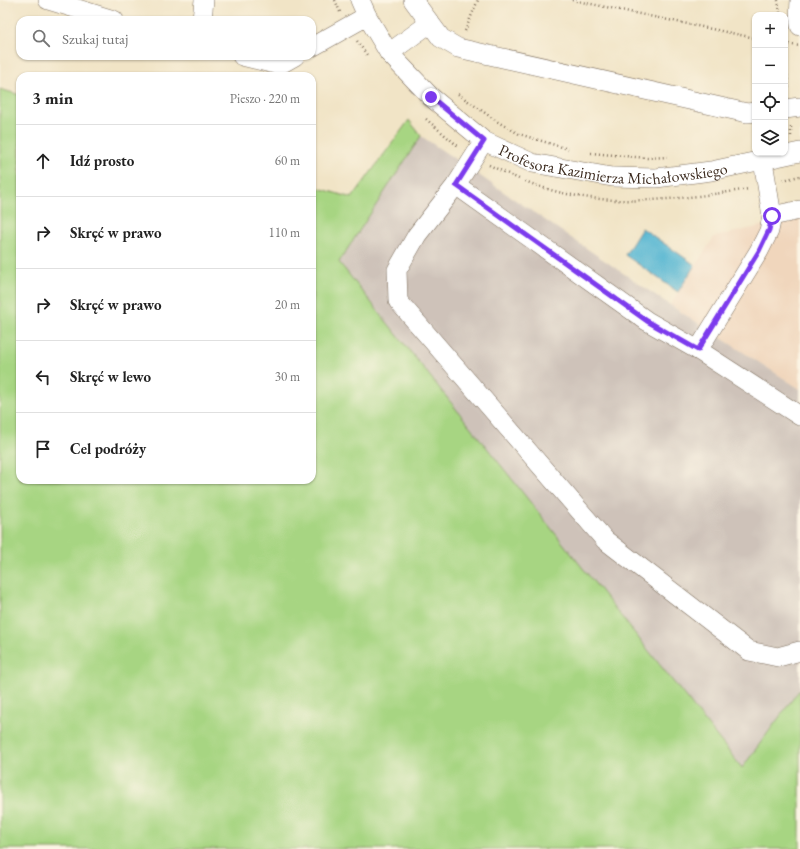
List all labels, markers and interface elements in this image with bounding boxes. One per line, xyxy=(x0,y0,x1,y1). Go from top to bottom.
map controls xyxy=(752,12,788,156)
button: + xyxy=(752,12,788,48)
search box xyxy=(16,16,316,60)
icon: search xyxy=(30,27,52,49)
text: Szukaj tutaj xyxy=(62,29,128,48)
button: − xyxy=(752,48,788,84)
button: locate xyxy=(752,84,788,120)
text: 3 min xyxy=(32,87,73,109)
route end xyxy=(422,88,440,106)
text: Pieszo · 220 m xyxy=(230,90,300,107)
button: layers xyxy=(752,120,788,156)
street label: Profesora Kazimierza Michałowskiego xyxy=(496,139,729,189)
icon: ahead xyxy=(32,150,54,172)
text: Idź prosto xyxy=(70,151,134,170)
text: 60 m xyxy=(275,152,300,169)
route start xyxy=(763,207,781,225)
icon: right xyxy=(32,222,54,244)
text: Skręć w prawo xyxy=(70,223,162,242)
text: 110 m xyxy=(269,224,300,241)
icon: right xyxy=(32,294,54,316)
text: Skręć w prawo xyxy=(70,295,162,314)
text: 20 m xyxy=(275,296,300,313)
icon: left xyxy=(32,366,54,388)
text: Skręć w lewo xyxy=(70,367,151,386)
text: 30 m xyxy=(275,368,300,385)
icon: arrive xyxy=(32,438,54,460)
text: Cel podróży xyxy=(70,439,146,458)

